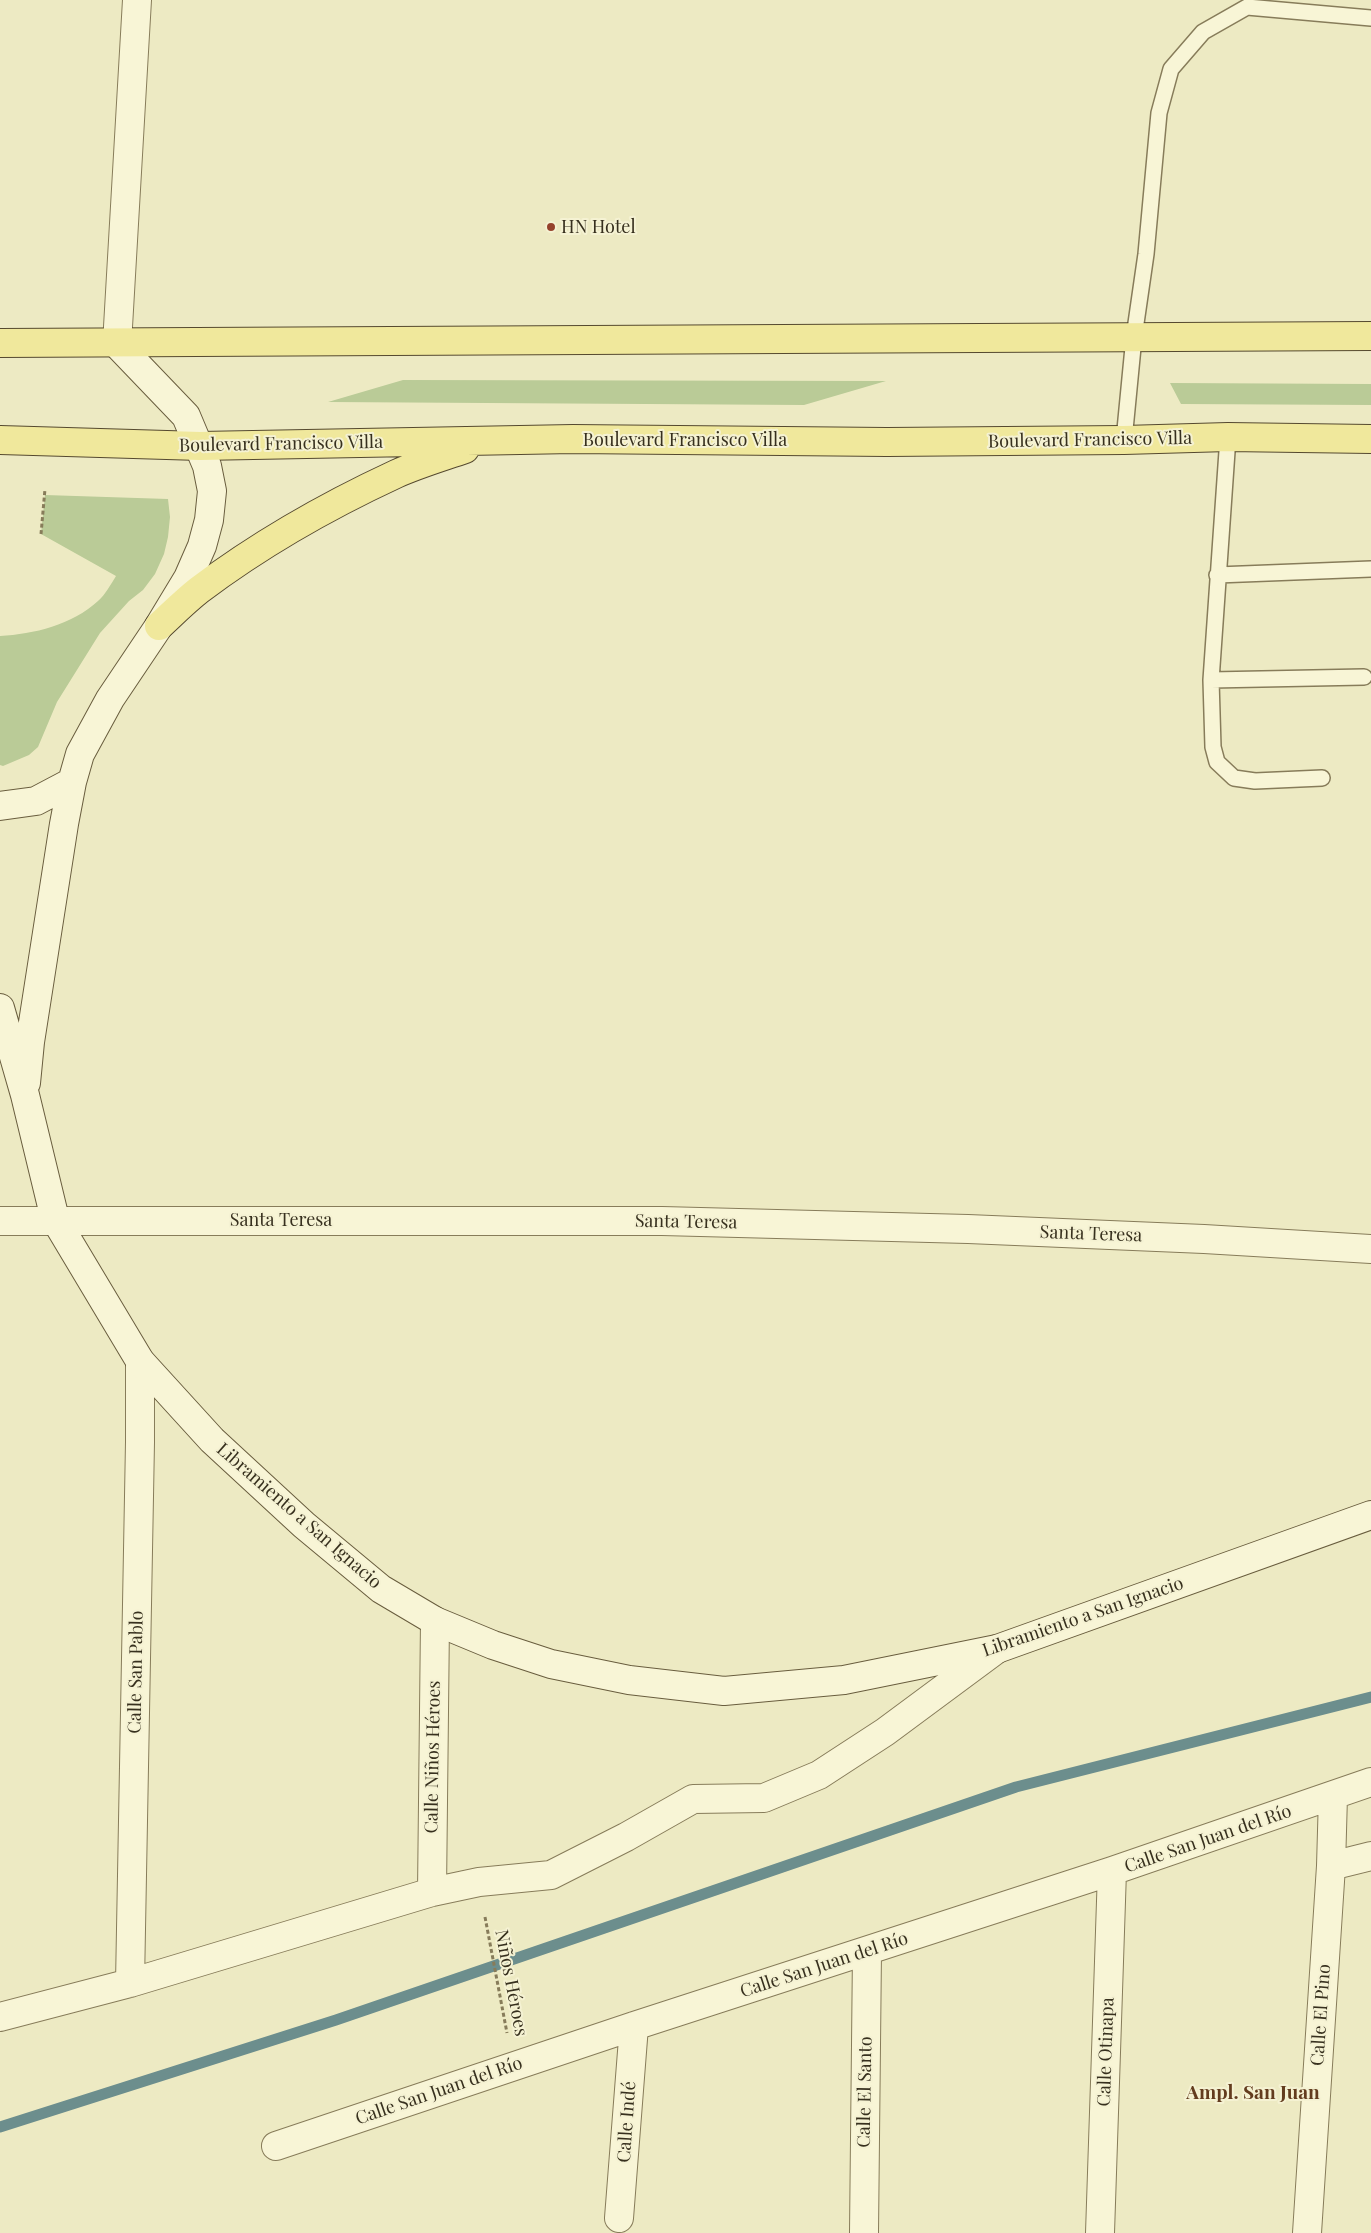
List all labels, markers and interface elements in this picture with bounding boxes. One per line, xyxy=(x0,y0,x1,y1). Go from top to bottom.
place label: HN Hotel xyxy=(561,216,636,238)
marker: HN Hotel xyxy=(545,221,557,233)
street label: Boulevard Francisco Villa xyxy=(988,427,1192,453)
street label: Boulevard Francisco Villa xyxy=(583,429,787,451)
street label: Boulevard Francisco Villa xyxy=(179,431,383,457)
street label: Santa Teresa xyxy=(230,1209,332,1231)
street label: Santa Teresa xyxy=(635,1210,737,1234)
street label: Santa Teresa xyxy=(1039,1221,1143,1247)
street label: Libramiento a San Ignacio xyxy=(212,1439,386,1593)
street label: Libramiento a San Ignacio xyxy=(980,1572,1186,1662)
street label: Calle San Pablo xyxy=(124,1610,148,1734)
street label: Calle Niños Héroes xyxy=(421,1680,445,1834)
street label: Calle San Juan del Río xyxy=(1122,1800,1294,1878)
street label: Niños Héroes xyxy=(490,1928,532,2038)
street label: Calle San Juan del Río xyxy=(737,1928,911,2002)
street label: Calle El Pino xyxy=(1307,1963,1335,2067)
street label: Calle Otinapa xyxy=(1093,1997,1119,2107)
street label: Calle El Santo xyxy=(853,2036,877,2148)
street label: Calle San Juan del Río xyxy=(353,2052,525,2130)
street label: Calle Indé xyxy=(613,2081,641,2163)
district label: Ampl. San Juan xyxy=(1186,2082,1320,2104)

